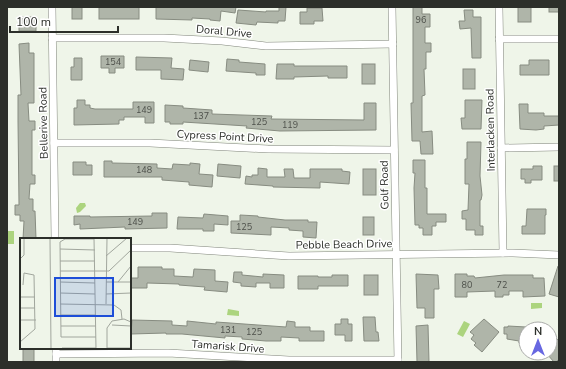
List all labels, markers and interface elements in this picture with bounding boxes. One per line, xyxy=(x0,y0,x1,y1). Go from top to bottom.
scale bar xyxy=(10,8,118,34)
text: 100 m xyxy=(16,14,51,30)
house number: 96 xyxy=(416,14,426,26)
street label: Doral Drive xyxy=(195,22,253,41)
house number: 154 xyxy=(105,56,122,68)
street label: Bellerive Road xyxy=(35,87,52,159)
street label: Interlacken Road xyxy=(482,89,499,171)
house number: 149 xyxy=(136,104,152,116)
house number: 137 xyxy=(193,110,209,122)
house number: 125 xyxy=(251,116,267,128)
house number: 119 xyxy=(282,119,298,131)
street label: Cypress Point Drive xyxy=(176,126,274,147)
street label: Golf Road xyxy=(377,160,392,210)
house number: 148 xyxy=(136,164,152,176)
house number: 149 xyxy=(127,216,143,228)
house number: 125 xyxy=(236,221,252,233)
street label: Pebble Beach Drive xyxy=(296,236,393,253)
inset map xyxy=(20,238,131,349)
house number: 80 xyxy=(462,279,472,291)
house number: 72 xyxy=(497,279,507,291)
north arrow xyxy=(518,321,558,361)
house number: 131 xyxy=(220,324,236,336)
text: N xyxy=(534,324,542,339)
house number: 125 xyxy=(246,326,262,338)
street label: Tamarisk Drive xyxy=(191,336,265,357)

